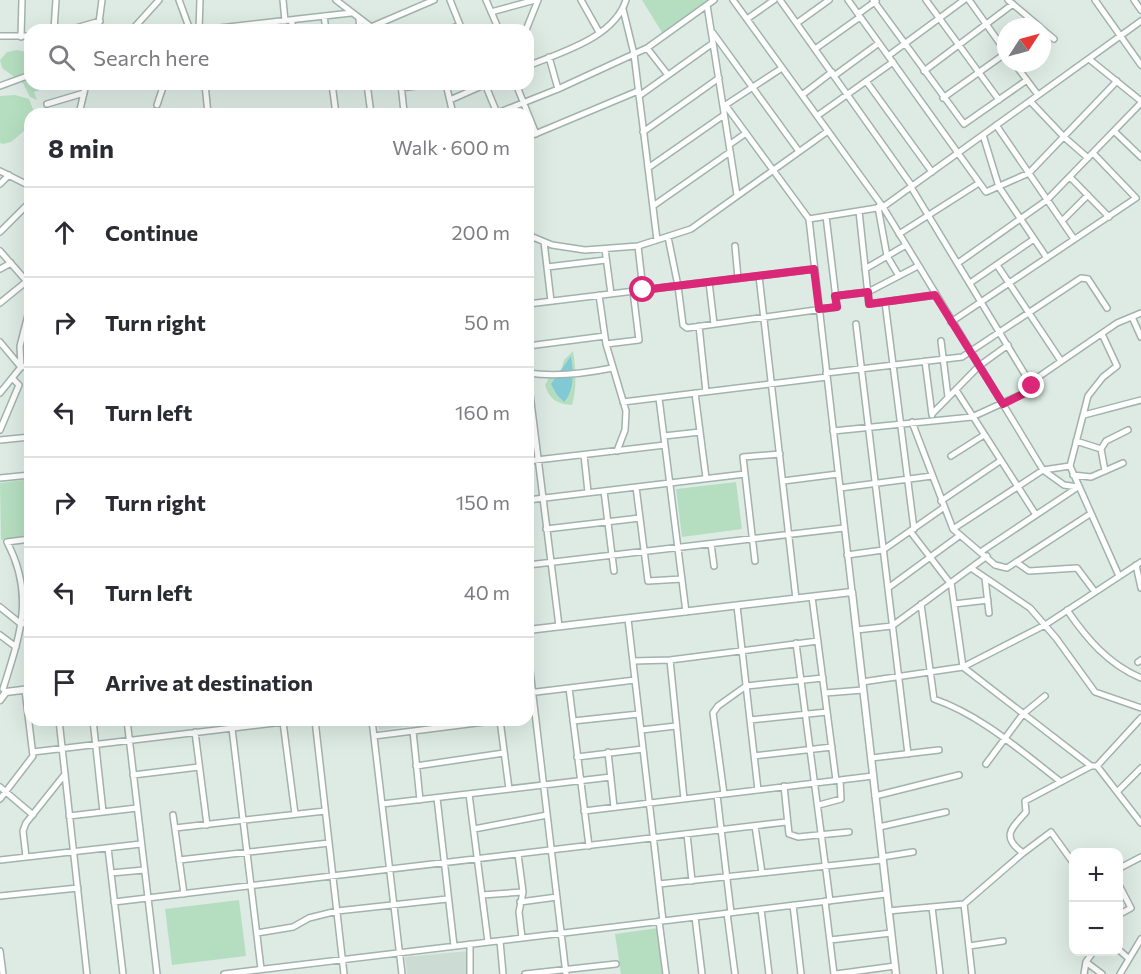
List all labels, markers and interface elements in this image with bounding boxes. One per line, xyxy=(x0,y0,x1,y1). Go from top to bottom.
north arrow xyxy=(997,18,1051,72)
search box xyxy=(24,24,534,90)
icon: search xyxy=(45,41,78,74)
text: Search here xyxy=(93,44,209,71)
text: 8 min xyxy=(48,132,114,163)
text: Walk · 600 m xyxy=(392,135,510,159)
icon: ahead xyxy=(48,216,81,249)
text: Continue xyxy=(105,219,198,246)
text: 200 m xyxy=(452,220,510,244)
route start xyxy=(629,276,655,302)
icon: right xyxy=(48,306,81,339)
text: Turn right xyxy=(105,309,206,336)
text: 50 m xyxy=(464,310,510,334)
route end xyxy=(1018,372,1044,398)
icon: left xyxy=(48,396,81,429)
text: Turn left xyxy=(105,399,192,426)
text: 160 m xyxy=(455,400,510,424)
icon: right xyxy=(48,486,81,519)
text: Turn right xyxy=(105,489,206,516)
text: 150 m xyxy=(456,490,510,514)
icon: left xyxy=(48,576,81,609)
text: Turn left xyxy=(105,579,192,606)
text: 40 m xyxy=(464,580,510,604)
icon: arrive xyxy=(48,666,81,699)
text: Arrive at destination xyxy=(105,669,313,696)
map controls xyxy=(1069,848,1123,956)
button: + xyxy=(1069,848,1123,902)
button: − xyxy=(1069,902,1123,956)

